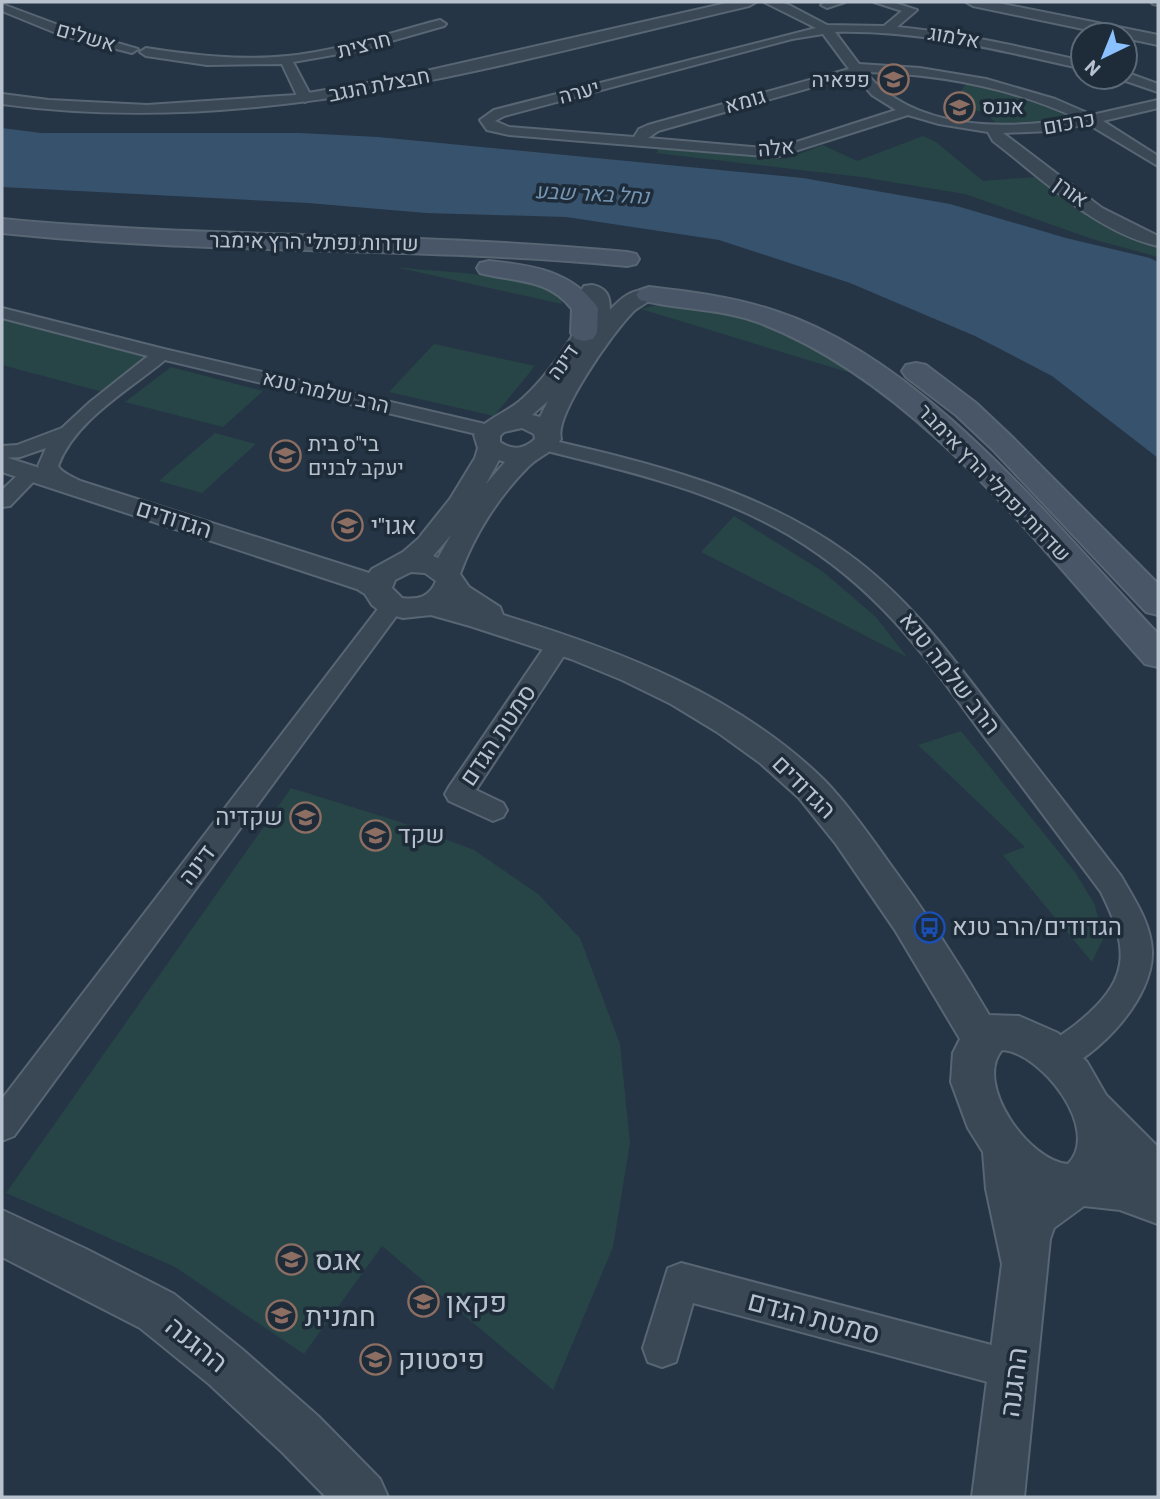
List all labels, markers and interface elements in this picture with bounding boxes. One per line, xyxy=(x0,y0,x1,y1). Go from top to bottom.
street label: אשלים xyxy=(54,15,119,56)
street label: אלמוג xyxy=(927,19,982,52)
north arrow xyxy=(1069,21,1139,91)
street label: חרצית xyxy=(334,25,393,62)
text: N xyxy=(1080,56,1105,82)
street label: חבצלת הנגב xyxy=(326,61,431,106)
school or university icon: פפאיה xyxy=(876,63,910,97)
place label: פפאיה xyxy=(812,66,870,91)
street label: יערה xyxy=(556,73,602,108)
street label: גומא xyxy=(721,82,768,117)
school or university icon: אננס xyxy=(942,90,976,124)
place label: אננס xyxy=(982,93,1024,118)
street label: כרכום xyxy=(1041,105,1097,138)
street label: אלה xyxy=(757,132,795,161)
street label: אורן xyxy=(1050,170,1094,211)
water label: נחל באר שבע xyxy=(534,177,651,208)
street label: שדרות נפתלי הרץ אימבר xyxy=(209,226,419,255)
street label: דינה xyxy=(541,339,583,384)
street label: הרב שלמה טנא xyxy=(261,364,392,417)
street label: שדרות נפתלי הרץ אימבר xyxy=(913,398,1077,566)
place label: בי"ס בית יעקב לבנים xyxy=(308,430,404,479)
school or university icon: בי"ס בית יעקב לבנים xyxy=(268,439,302,473)
street label: הגדודים xyxy=(133,492,216,543)
school or university icon: אגו"י xyxy=(331,509,365,543)
place label: אגו"י xyxy=(371,510,416,539)
street label: הרב שלמה טנא xyxy=(894,605,1008,739)
street label: סמטת הגדם xyxy=(452,678,541,790)
street label: הגדודים xyxy=(767,748,843,824)
school or university icon: שקדיה xyxy=(289,800,323,834)
place label: שקדיה xyxy=(215,801,283,830)
school or university icon: שקד xyxy=(358,818,392,852)
place label: שקד xyxy=(398,819,444,848)
street label: דינה xyxy=(171,838,220,890)
bus stop icon: הגדודים/הרב טנא xyxy=(912,910,946,944)
place label: הגדודים/הרב טנא xyxy=(952,911,1122,940)
place label: אגס xyxy=(315,1242,362,1276)
school or university icon: אגס xyxy=(275,1243,309,1277)
street label: סמטת הגדם xyxy=(744,1282,884,1350)
place label: פקאן xyxy=(446,1284,507,1318)
school or university icon: פקאן xyxy=(406,1285,440,1319)
place label: חמנית xyxy=(305,1298,376,1332)
school or university icon: חמנית xyxy=(265,1299,299,1333)
street label: ההגנה xyxy=(160,1308,236,1379)
place label: פיסטוק xyxy=(398,1341,485,1375)
school or university icon: פיסטוק xyxy=(358,1342,392,1376)
street label: ההגנה xyxy=(991,1345,1033,1419)

